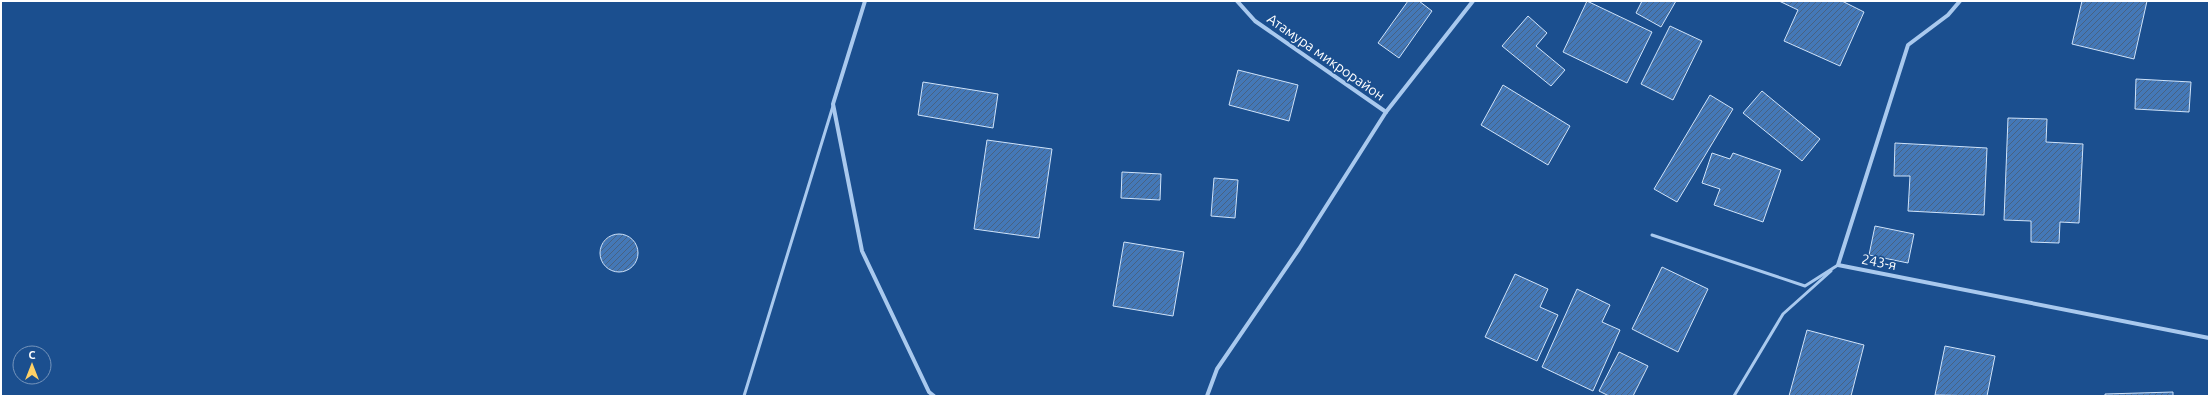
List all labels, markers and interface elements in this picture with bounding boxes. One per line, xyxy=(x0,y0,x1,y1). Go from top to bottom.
street label: Атамура микрорайон xyxy=(1264,10,1388,104)
street label: 243-я xyxy=(1860,251,1898,273)
north arrow xyxy=(12,345,52,385)
text: С xyxy=(28,349,36,361)

